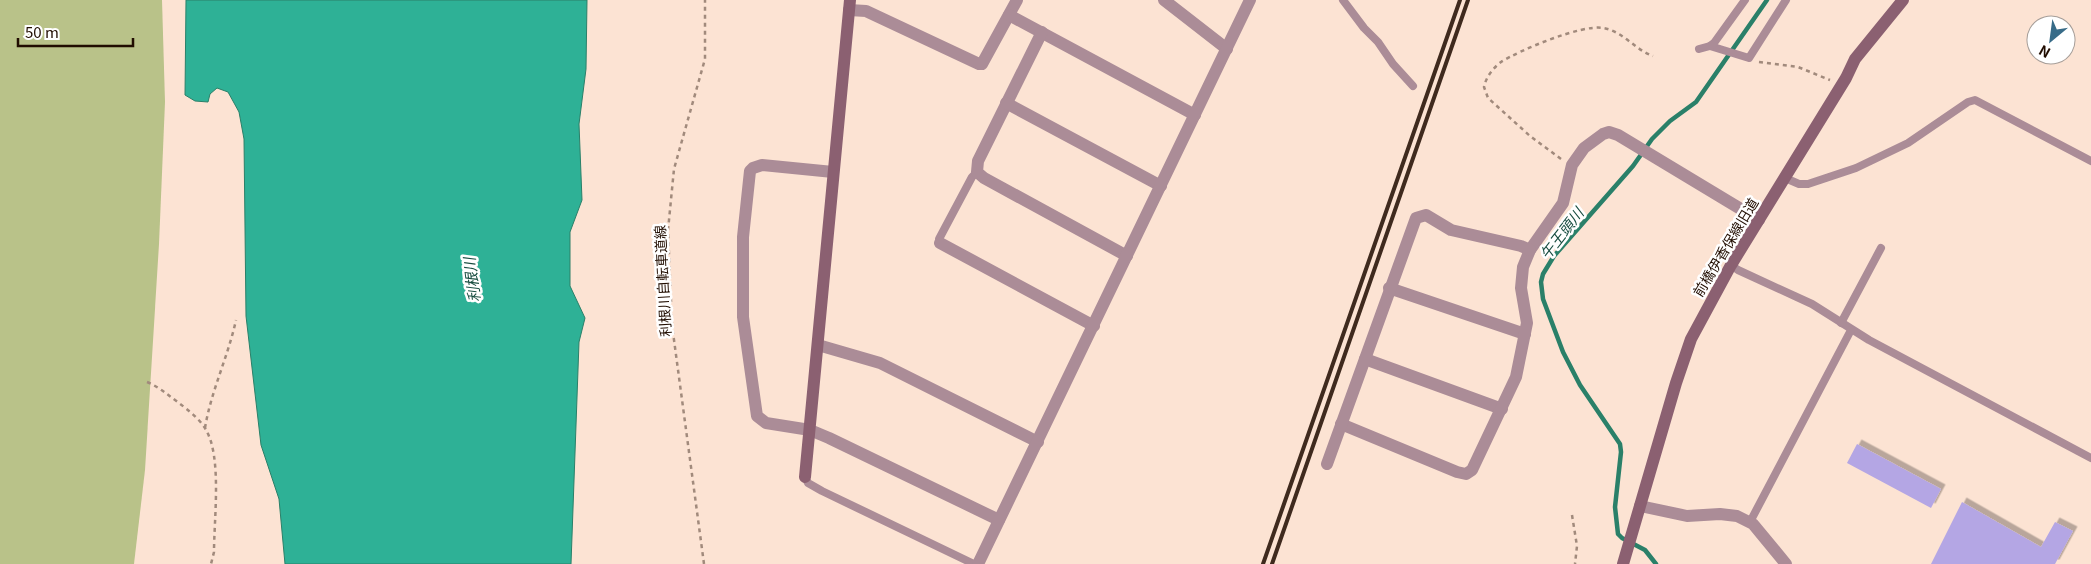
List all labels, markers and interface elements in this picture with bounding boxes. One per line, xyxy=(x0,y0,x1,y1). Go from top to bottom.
scale bar xyxy=(18,15,132,47)
north arrow xyxy=(2026,15,2076,65)
text: 50 m xyxy=(25,21,59,42)
text: N xyxy=(2035,41,2054,64)
street label: 前橋伊香保線旧道 xyxy=(1688,194,1762,300)
water label: 午王頭川 xyxy=(1534,201,1589,263)
street label: 利根川自転車道線 xyxy=(649,225,675,337)
water label: 利根川 xyxy=(458,254,484,304)

